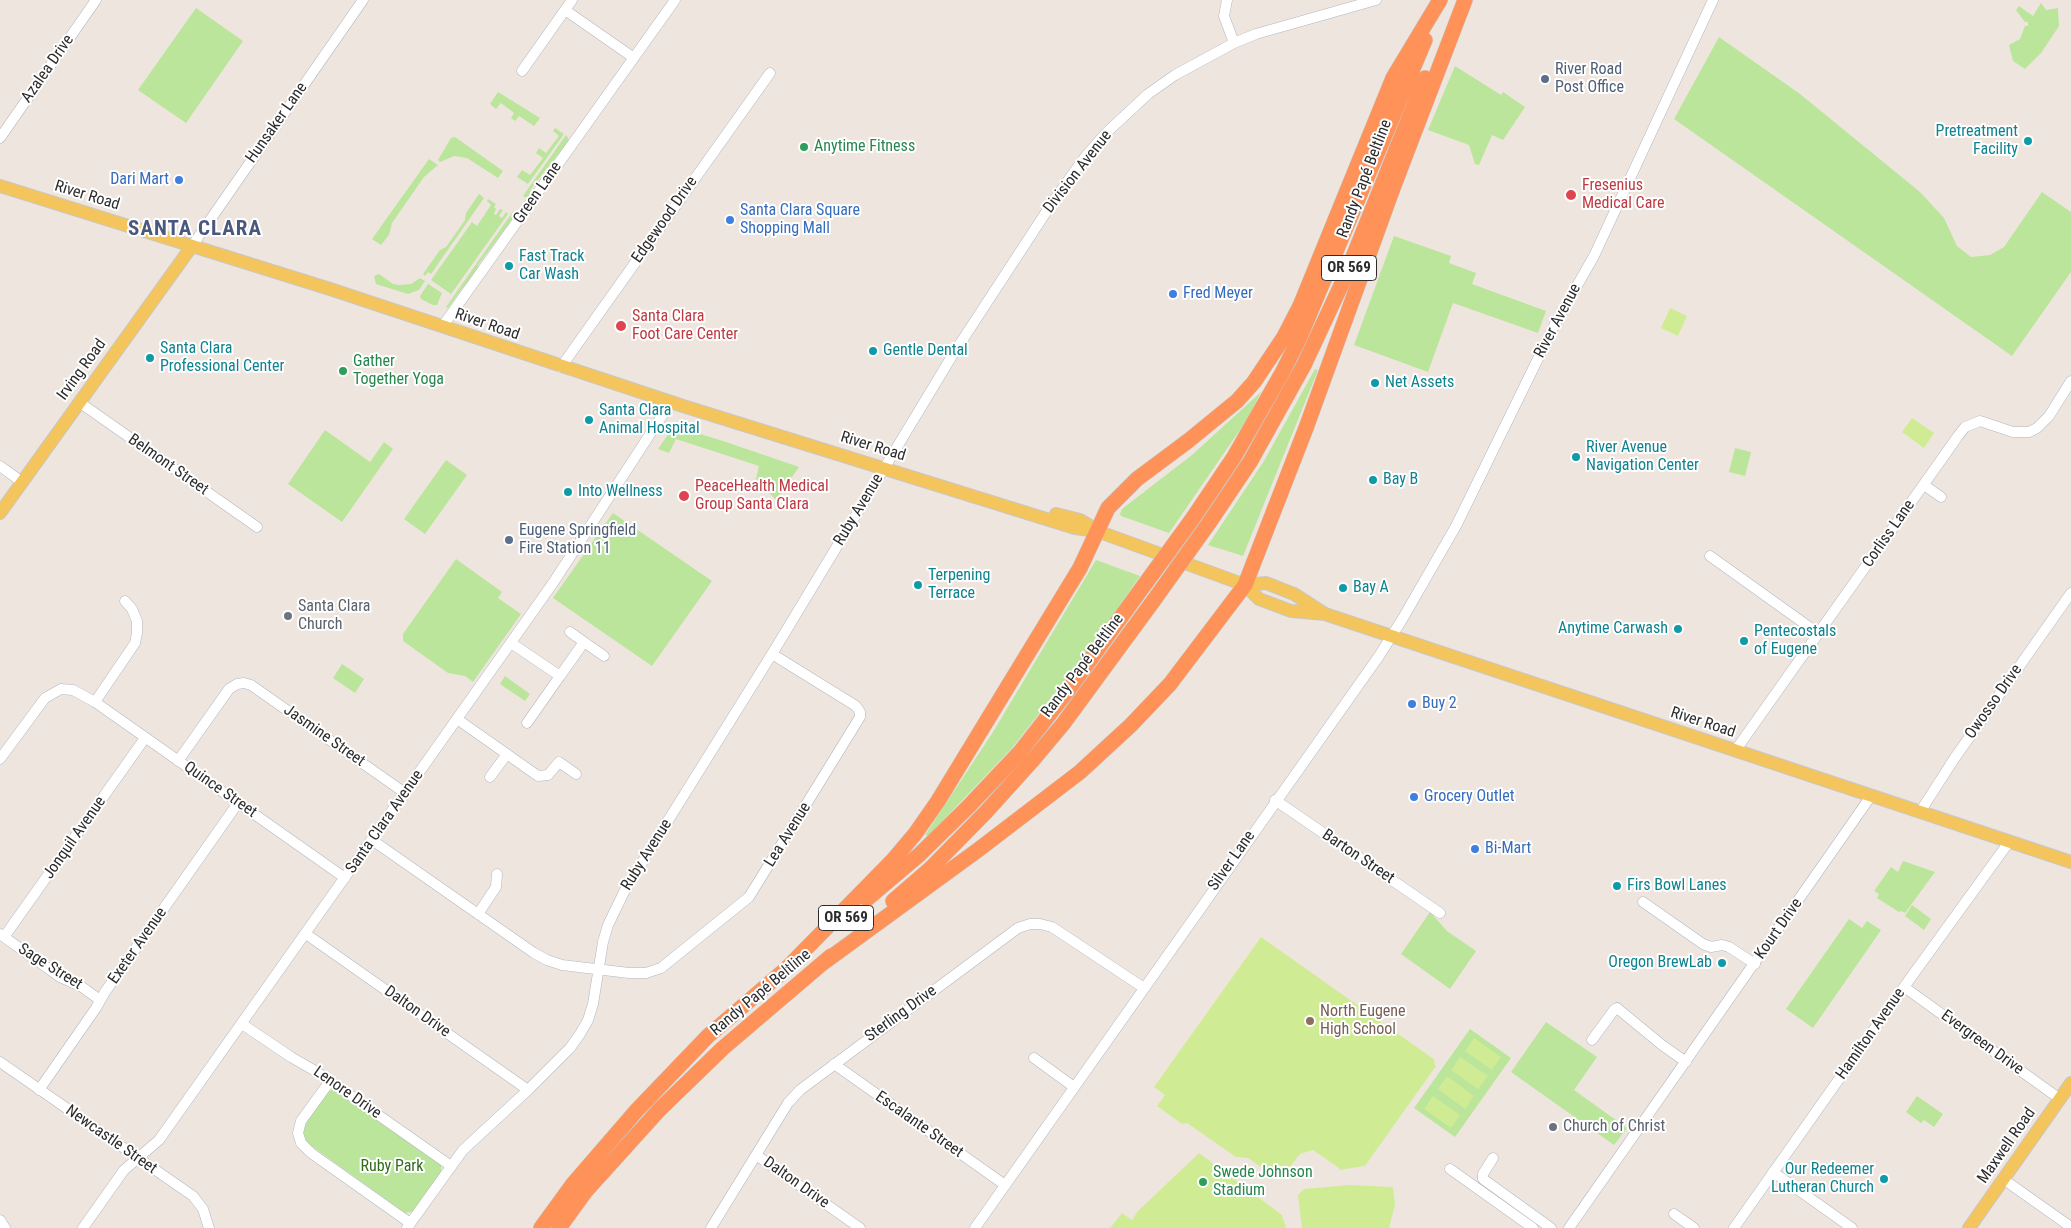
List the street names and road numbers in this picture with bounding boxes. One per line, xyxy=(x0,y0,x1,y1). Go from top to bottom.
street label: Azalea Drive xyxy=(18,31,78,107)
street label: Hunsaker Lane xyxy=(242,79,312,167)
street label: Randy Papé Beltline xyxy=(1334,117,1396,241)
street label: Division Avenue xyxy=(1040,127,1116,217)
street label: Green Lane xyxy=(510,158,566,228)
street label: Edgewood Drive xyxy=(628,173,702,267)
street label: River Road xyxy=(52,177,122,215)
road number: OR 569 xyxy=(1322,256,1376,280)
street label: River Avenue xyxy=(1531,281,1585,361)
street label: River Road xyxy=(452,305,522,345)
street label: Irving Road xyxy=(53,336,111,404)
street label: River Road xyxy=(838,428,908,466)
street label: Belmont Street xyxy=(124,430,212,500)
street label: Ruby Avenue xyxy=(830,471,888,549)
street label: Corliss Lane xyxy=(1859,497,1919,571)
street label: Randy Papé Beltline xyxy=(1038,610,1128,722)
street label: Owosso Drive xyxy=(1961,661,2027,743)
street label: Jasmine Street xyxy=(280,701,368,771)
street label: River Road xyxy=(1668,704,1738,742)
street label: Quince Street xyxy=(180,758,260,822)
street label: Santa Clara Avenue xyxy=(342,766,428,878)
street label: Jonquil Avenue xyxy=(40,793,110,883)
street label: Lea Avenue xyxy=(761,799,815,871)
street label: Ruby Avenue xyxy=(618,816,676,894)
street label: Barton Street xyxy=(1318,826,1398,888)
street label: Silver Lane xyxy=(1204,827,1260,895)
street label: Kourt Drive xyxy=(1751,895,1807,963)
street label: Exeter Avenue xyxy=(105,904,171,988)
road number: OR 569 xyxy=(818,906,874,930)
street label: Sage Street xyxy=(14,940,86,994)
street label: Randy Papé Beltline xyxy=(707,945,815,1041)
street label: Dalton Drive xyxy=(380,982,454,1042)
street label: Sterling Drive xyxy=(861,982,941,1046)
street label: Hamilton Avenue xyxy=(1832,985,1910,1083)
street label: Evergreen Drive xyxy=(1937,1007,2027,1079)
street label: Lenore Drive xyxy=(309,1063,385,1123)
street label: Escalante Street xyxy=(871,1088,967,1162)
street label: Newcastle Street xyxy=(62,1101,160,1179)
street label: Maxwell Road xyxy=(1974,1105,2040,1187)
street label: Dalton Drive xyxy=(759,1153,833,1213)

